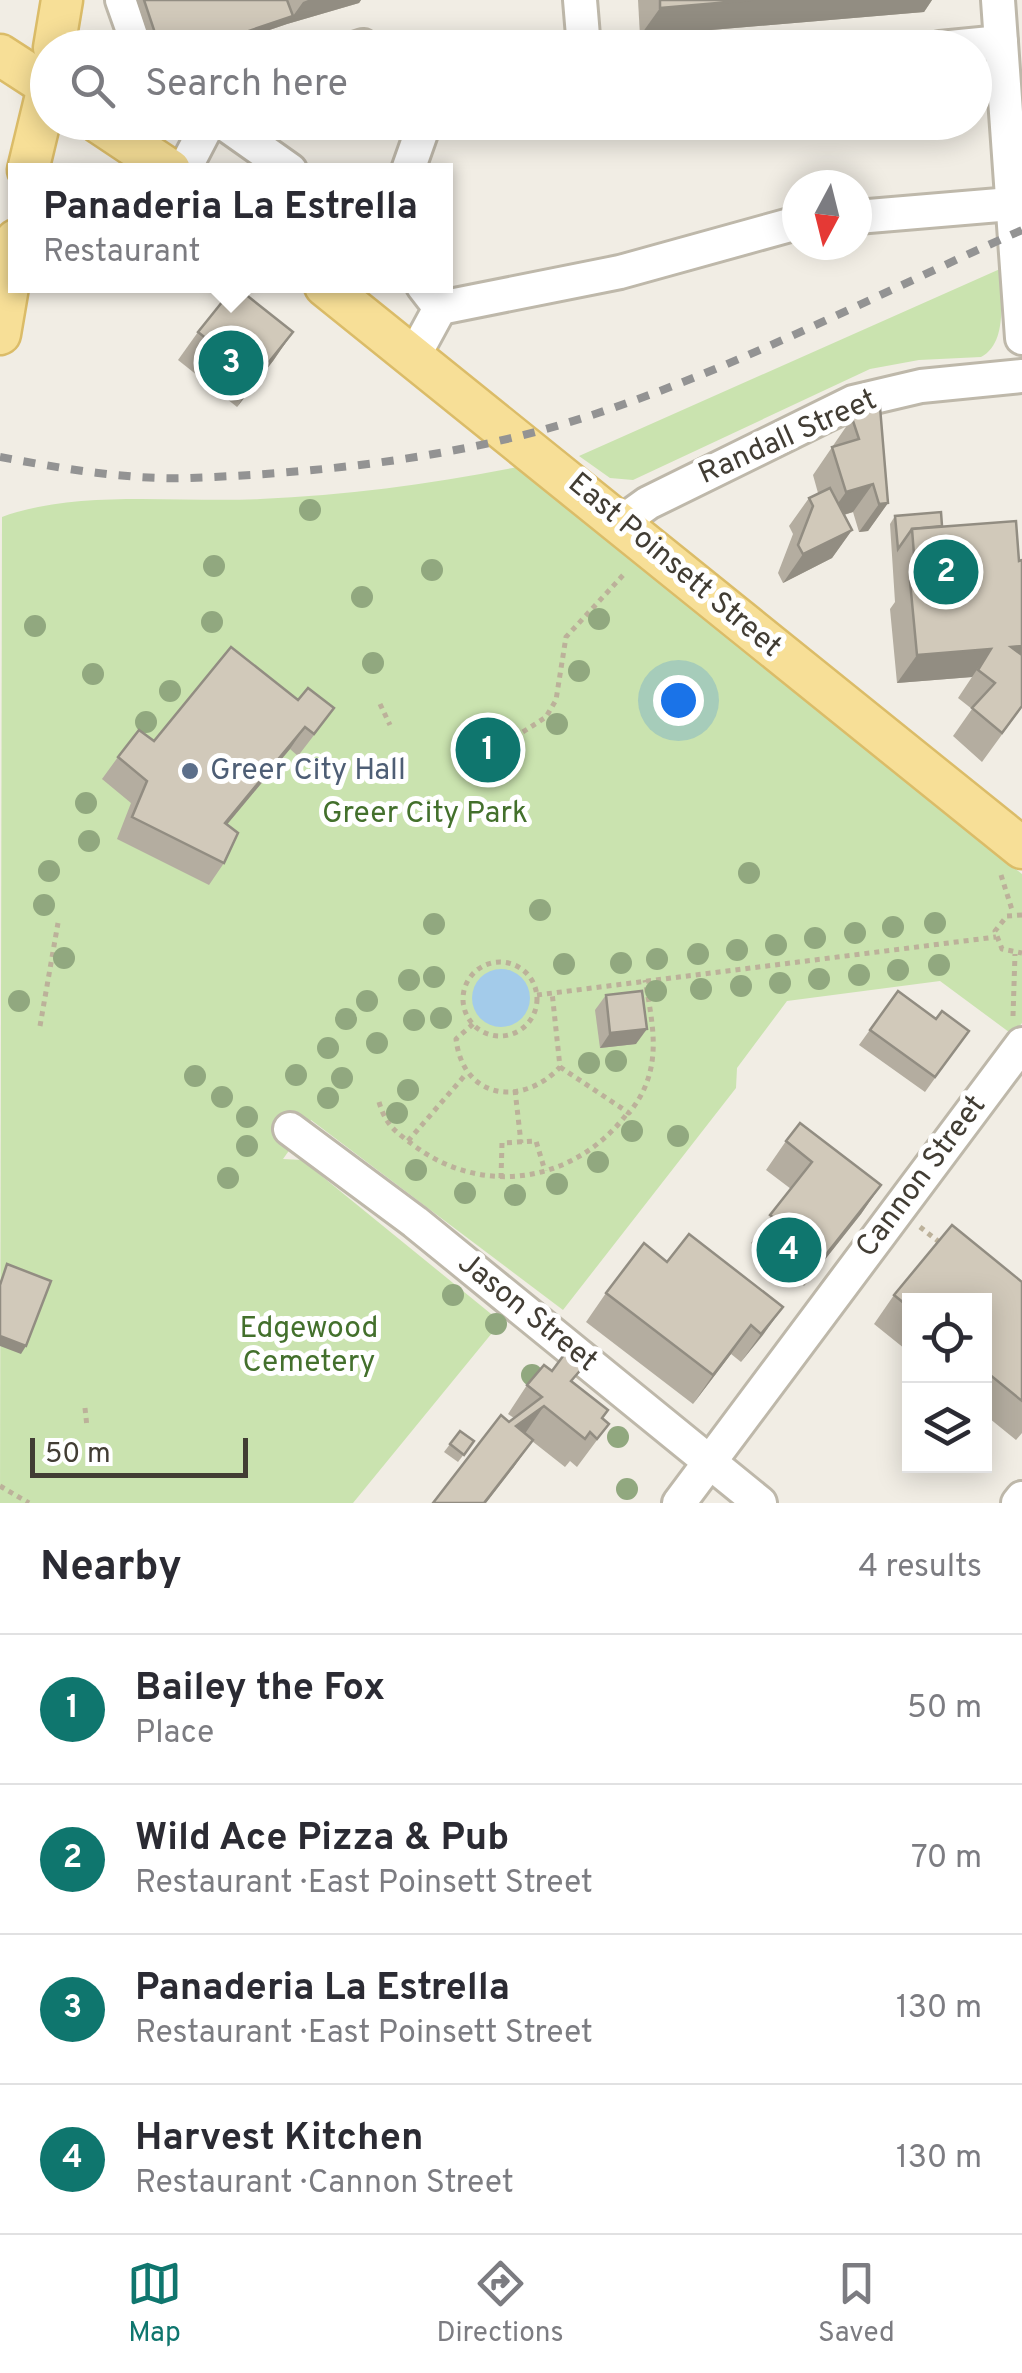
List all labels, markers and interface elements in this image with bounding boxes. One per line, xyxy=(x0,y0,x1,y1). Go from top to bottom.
search box xyxy=(30,30,992,140)
icon: search xyxy=(65,58,120,113)
text: Search here xyxy=(145,61,348,110)
popup xyxy=(8,163,453,293)
north arrow xyxy=(782,170,872,260)
text: Panaderia La Estrella xyxy=(43,184,418,233)
text: Restaurant xyxy=(43,233,201,273)
pin: 3 xyxy=(198,326,264,400)
street label: Randall Street xyxy=(693,382,883,494)
street label: East Poinsett Street xyxy=(560,466,788,666)
pin: 2 xyxy=(914,534,978,610)
your location xyxy=(653,675,704,726)
pin: 1 xyxy=(456,712,520,788)
place label: Greer City Hall xyxy=(210,753,406,790)
marker: Greer City Hall xyxy=(179,760,201,782)
park label: Greer City Park xyxy=(322,796,528,833)
street label: Cannon Street xyxy=(849,1089,995,1265)
pin: 4 xyxy=(756,1212,822,1288)
street label: Jason Street xyxy=(450,1245,604,1381)
map controls xyxy=(902,1293,992,1473)
button: locate xyxy=(902,1293,992,1383)
park label: Edgewood Cemetery xyxy=(240,1311,378,1382)
button: layers xyxy=(902,1383,992,1473)
scale bar xyxy=(30,1433,248,1478)
text: 50 m xyxy=(45,1437,111,1473)
text: Nearby xyxy=(40,1542,182,1595)
text: 4 results xyxy=(858,1548,982,1588)
text: Bailey the Fox xyxy=(135,1665,385,1714)
text: 1 xyxy=(66,1689,79,1729)
text: 50 m xyxy=(907,1689,982,1729)
text: Place xyxy=(135,1714,214,1754)
text: Wild Ace Pizza & Pub xyxy=(135,1815,509,1864)
text: 2 xyxy=(63,1839,82,1879)
text: 70 m xyxy=(911,1839,982,1879)
text: Restaurant · East Poinsett Street xyxy=(135,1864,593,1904)
text: Panaderia La Estrella xyxy=(135,1965,510,2014)
text: 3 xyxy=(63,1989,82,2029)
text: 130 m xyxy=(896,1989,982,2029)
text: Restaurant · East Poinsett Street xyxy=(135,2014,593,2054)
text: Harvest Kitchen xyxy=(135,2115,424,2164)
text: 4 xyxy=(62,2139,83,2179)
text: 130 m xyxy=(896,2139,982,2179)
text: Restaurant · Cannon Street xyxy=(135,2164,514,2204)
tab: Map xyxy=(127,2256,182,2352)
tab: Directions xyxy=(436,2256,564,2352)
tab: Saved xyxy=(818,2256,895,2352)

